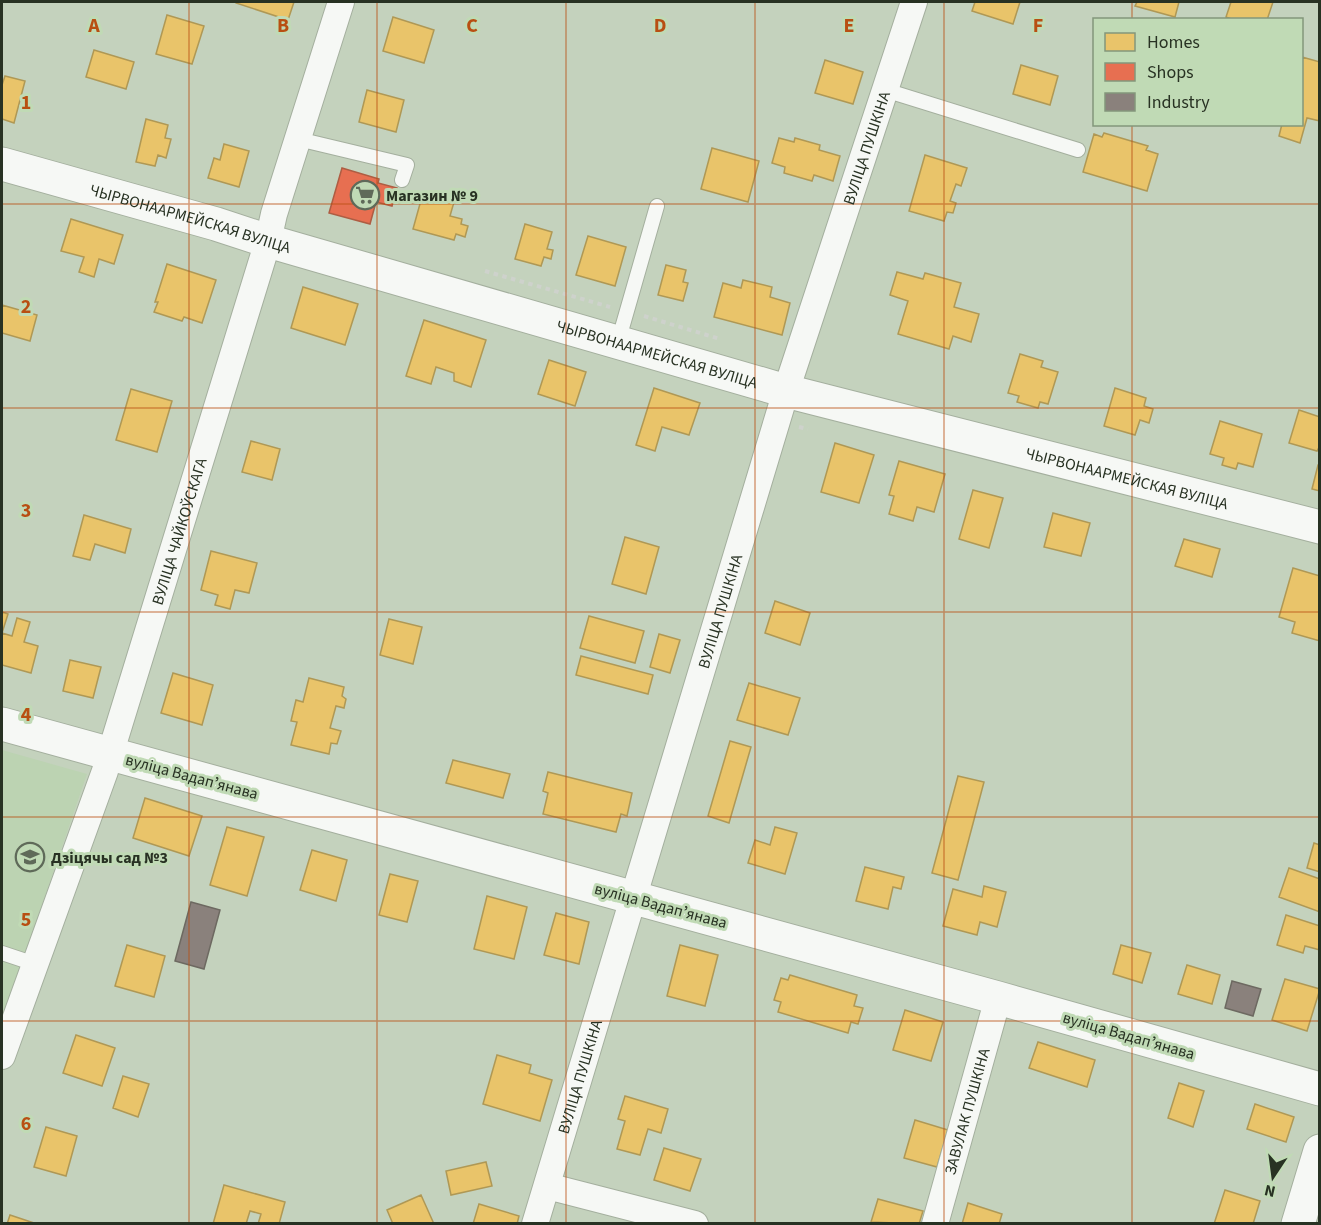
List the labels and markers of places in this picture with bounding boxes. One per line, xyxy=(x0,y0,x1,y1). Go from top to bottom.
supermarket icon: Магазин № 9 xyxy=(349,179,381,211)
place label: Магазин № 9 xyxy=(386,185,478,207)
school or university icon: Дзіцячы сад №3 xyxy=(14,841,46,873)
place label: Дзіцячы сад №3 xyxy=(51,847,168,869)

